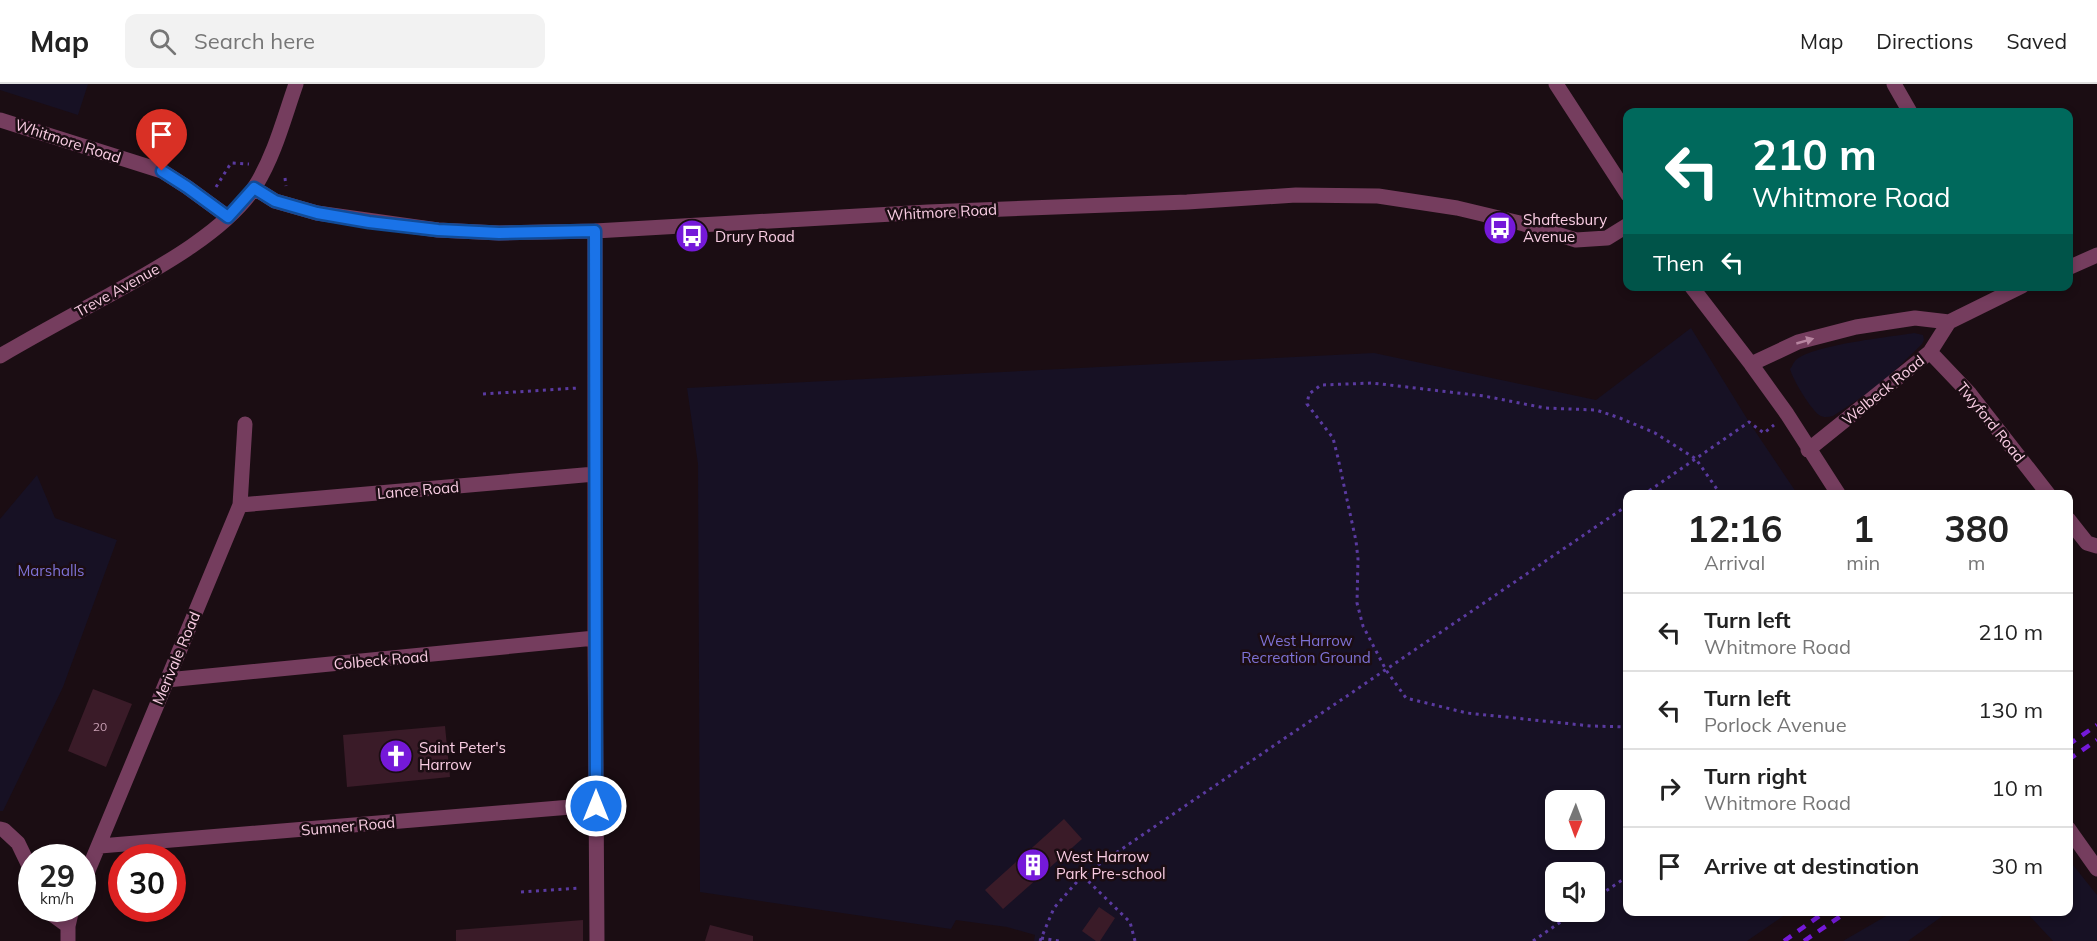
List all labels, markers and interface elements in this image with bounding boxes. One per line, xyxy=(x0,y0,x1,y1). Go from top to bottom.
search box xyxy=(125,14,545,68)
text: Map xyxy=(30,24,89,59)
icon: search xyxy=(146,25,179,58)
text: Search here xyxy=(194,27,315,55)
text: Map xyxy=(1800,28,1843,54)
text: Directions xyxy=(1876,28,1973,54)
text: Saved xyxy=(2006,28,2067,54)
pin xyxy=(136,109,187,171)
street label: Whitmore Road xyxy=(13,115,123,167)
icon: arrive xyxy=(145,118,178,151)
text: 210 m xyxy=(1752,128,1877,181)
icon: left xyxy=(1653,132,1731,210)
text: Whitmore Road xyxy=(1752,180,1950,214)
street label: Whitmore Road xyxy=(886,200,998,224)
bus stop icon: Shaftesbury Avenue xyxy=(1482,210,1518,246)
place label: Shaftesbury Avenue xyxy=(1523,210,1607,246)
bus stop icon: Drury Road xyxy=(674,218,710,254)
place label: Drury Road xyxy=(715,227,795,246)
icon: left xyxy=(1716,246,1749,279)
text: Then xyxy=(1653,249,1704,277)
street label: Treve Avenue xyxy=(71,259,163,321)
one-way arrow xyxy=(1796,336,1814,345)
street label: Welbeck Road xyxy=(1838,351,1928,429)
street label: Twyford Road xyxy=(1953,378,2029,466)
street label: Lance Road xyxy=(376,477,460,503)
text: 12:16 xyxy=(1687,506,1782,551)
text: 1 xyxy=(1852,506,1874,551)
text: 380 xyxy=(1944,506,2009,551)
text: Arrival xyxy=(1704,550,1765,575)
text: min xyxy=(1846,550,1880,575)
text: m xyxy=(1968,550,1985,575)
park label: Marshalls xyxy=(17,561,85,580)
text: Turn left xyxy=(1704,606,1791,634)
street label: Merivale Road xyxy=(148,609,204,707)
icon: left xyxy=(1653,616,1686,649)
text: 210 m xyxy=(1978,618,2043,646)
park label: West Harrow Recreation Ground xyxy=(1241,631,1371,667)
text: Whitmore Road xyxy=(1704,634,1851,659)
street label: Colbeck Road xyxy=(333,646,429,674)
text: Turn left xyxy=(1704,684,1791,712)
icon: left xyxy=(1653,694,1686,727)
text: 130 m xyxy=(1978,696,2043,724)
text: Porlock Avenue xyxy=(1704,712,1847,737)
house number: 20 xyxy=(93,719,107,734)
church icon: Saint Peter's Harrow xyxy=(378,738,414,774)
place label: Saint Peter's Harrow xyxy=(419,738,506,774)
text: Turn right xyxy=(1704,762,1807,790)
icon: right xyxy=(1653,772,1686,805)
position arrow xyxy=(564,774,628,838)
text: 10 m xyxy=(1992,774,2043,802)
north arrow xyxy=(1545,790,1605,850)
map controls xyxy=(1545,790,1605,922)
text: Whitmore Road xyxy=(1704,790,1851,815)
street label: Sumner Road xyxy=(300,812,396,840)
speed limit sign: 30 xyxy=(108,844,186,922)
building icon: West Harrow Park Pre-school xyxy=(1015,847,1051,883)
place label: West Harrow Park Pre-school xyxy=(1056,847,1166,883)
icon: arrive xyxy=(1653,850,1686,883)
text: Arrive at destination xyxy=(1704,852,1919,880)
text: 30 m xyxy=(1992,852,2043,880)
text: 29 xyxy=(39,857,75,895)
button: sound xyxy=(1545,862,1605,922)
text: km/h xyxy=(40,889,74,908)

